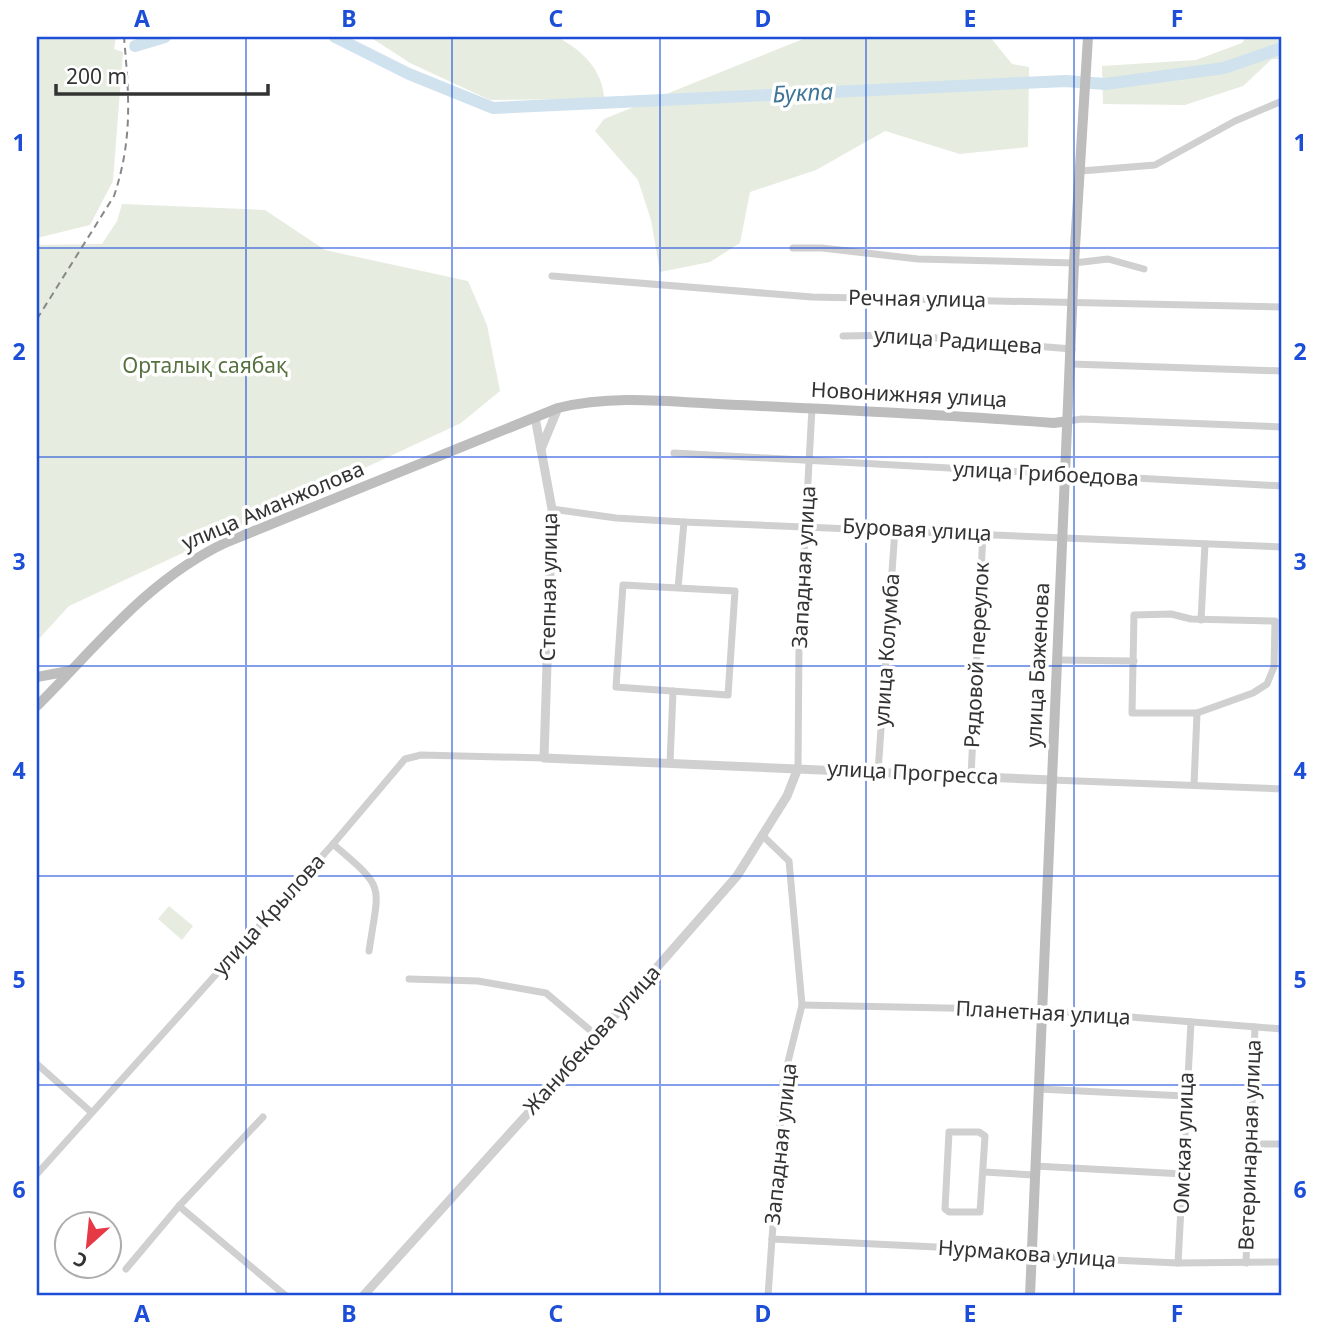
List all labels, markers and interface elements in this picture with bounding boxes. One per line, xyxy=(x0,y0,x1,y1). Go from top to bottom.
text: A xyxy=(134,2,150,34)
text: B xyxy=(341,2,357,34)
text: C xyxy=(549,2,564,34)
text: D xyxy=(755,2,771,34)
text: E xyxy=(964,2,976,34)
text: F xyxy=(1171,2,1183,34)
scale bar xyxy=(56,52,268,96)
text: 200 m xyxy=(66,62,127,90)
water label: Букпа xyxy=(772,74,834,110)
text: 1 xyxy=(12,126,26,158)
text: 1 xyxy=(1293,126,1307,158)
street label: Речная улица xyxy=(848,283,986,313)
street label: улица Радищева xyxy=(873,320,1043,360)
text: 2 xyxy=(12,335,26,367)
text: 2 xyxy=(1293,335,1307,367)
park label: Орталық саябақ xyxy=(122,351,288,379)
street label: Новонижняя улица xyxy=(810,375,1008,413)
street label: улица Аманжолова xyxy=(177,454,368,556)
street label: улица Грибоедова xyxy=(952,454,1140,492)
street label: Западная улица xyxy=(785,485,821,649)
street label: Буровая улица xyxy=(842,511,992,547)
street label: Степная улица xyxy=(533,512,563,662)
text: 3 xyxy=(12,545,26,577)
text: 3 xyxy=(1293,545,1307,577)
street label: Рядовой переулок xyxy=(957,561,995,749)
street label: улица Колумба xyxy=(867,572,905,727)
street label: улица Баженова xyxy=(1019,582,1055,748)
text: 4 xyxy=(12,754,26,786)
street label: улица Прогресса xyxy=(827,754,999,790)
text: 4 xyxy=(1293,754,1307,786)
street label: улица Крылова xyxy=(206,847,331,981)
street label: Жанибекова улица xyxy=(517,959,666,1120)
text: 5 xyxy=(12,963,26,995)
text: 5 xyxy=(1293,963,1307,995)
street label: Планетная улица xyxy=(955,993,1131,1031)
street label: Ветеринарная улица xyxy=(1231,1039,1267,1251)
street label: Западная улица xyxy=(758,1062,802,1226)
street label: Омская улица xyxy=(1167,1072,1199,1214)
text: 6 xyxy=(12,1173,26,1205)
text: 6 xyxy=(1293,1173,1307,1205)
north arrow xyxy=(52,1210,122,1280)
street label: Нурмакова улица xyxy=(937,1233,1117,1273)
text: С xyxy=(69,1246,92,1275)
text: A xyxy=(134,1297,150,1329)
text: B xyxy=(341,1297,357,1329)
text: C xyxy=(549,1297,564,1329)
text: D xyxy=(755,1297,771,1329)
text: E xyxy=(964,1297,976,1329)
text: F xyxy=(1171,1297,1183,1329)

